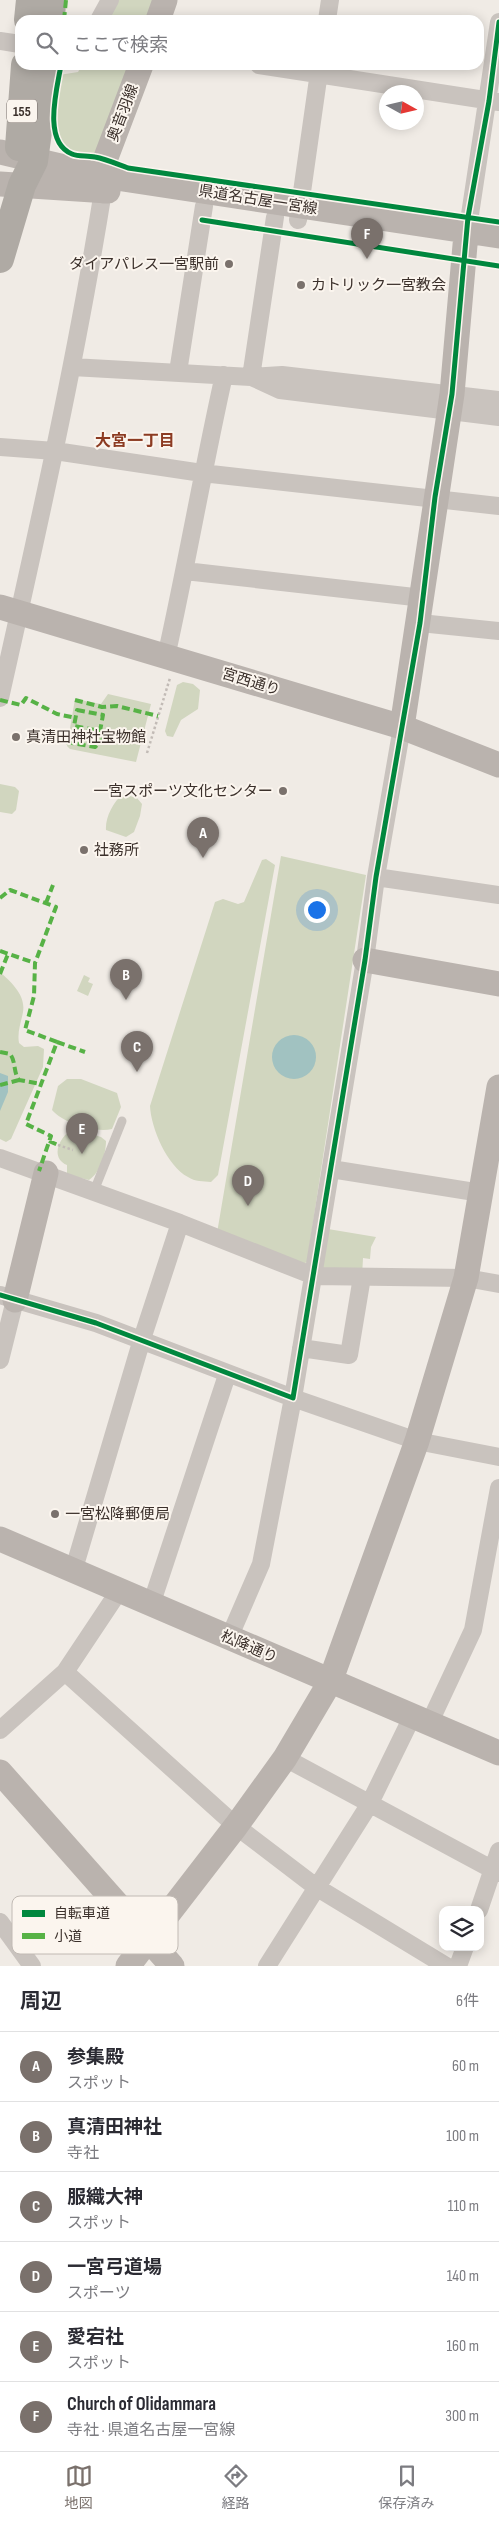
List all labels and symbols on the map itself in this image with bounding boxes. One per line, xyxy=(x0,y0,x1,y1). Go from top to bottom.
street label: 奥音羽線 xyxy=(103,82,143,144)
north arrow xyxy=(379,85,424,130)
road number: 155 xyxy=(7,100,37,122)
street label: 県道名古屋一宮線 xyxy=(197,181,319,219)
pin: F xyxy=(351,218,383,259)
place label: ダイアパレス一宮駅前 xyxy=(69,255,219,274)
marker: ダイアパレス一宮駅前 xyxy=(223,258,235,270)
place label: カトリック一宮教会 xyxy=(311,276,446,295)
marker: カトリック一宮教会 xyxy=(295,279,307,291)
district label: 大宮一丁目 xyxy=(95,432,175,451)
street label: 宮西通り xyxy=(220,664,282,700)
place label: 真清田神社宝物館 xyxy=(26,728,146,747)
marker: 真清田神社宝物館 xyxy=(10,731,22,743)
place label: 一宮スポーツ文化センター xyxy=(93,782,273,801)
marker: 一宮スポーツ文化センター xyxy=(277,785,289,797)
pin: A xyxy=(187,817,219,858)
place label: 社務所 xyxy=(94,841,139,860)
marker: 社務所 xyxy=(78,844,90,856)
your location xyxy=(304,897,330,923)
pin: B xyxy=(110,959,142,1000)
pin: C xyxy=(121,1031,153,1072)
pin: E xyxy=(66,1113,98,1154)
pin: D xyxy=(232,1165,264,1206)
place label: 一宮松降郵便局 xyxy=(65,1505,170,1524)
marker: 一宮松降郵便局 xyxy=(49,1508,61,1520)
street label: 松降通り xyxy=(218,1627,280,1667)
legend xyxy=(12,1896,178,1954)
text: 自転車道 xyxy=(54,1905,110,1922)
text: 小道 xyxy=(54,1928,82,1945)

